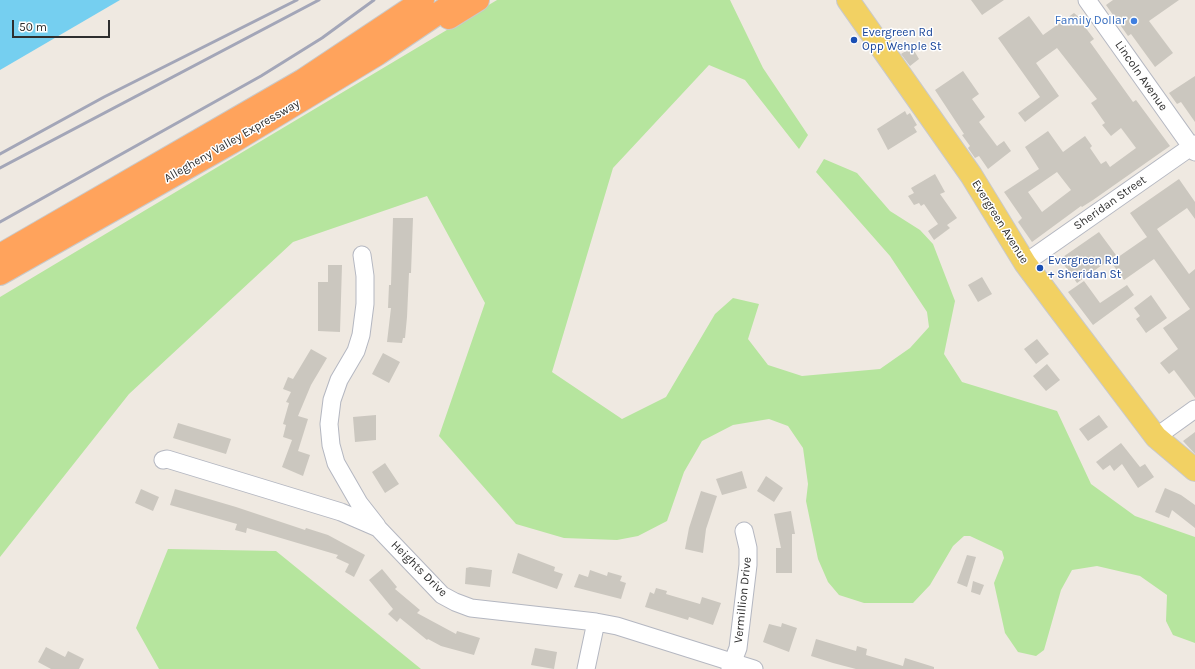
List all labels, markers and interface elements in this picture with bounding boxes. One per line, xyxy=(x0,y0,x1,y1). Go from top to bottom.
scale bar xyxy=(14,12,112,38)
place label: Family Dollar xyxy=(1055,14,1126,28)
marker: Family Dollar xyxy=(1129,16,1139,26)
text: 50 m xyxy=(19,20,47,34)
place label: Evergreen Rd Opp Wehple St xyxy=(862,26,942,54)
marker: Evergreen Rd Opp Wehple St xyxy=(849,35,859,45)
street label: Lincoln Avenue xyxy=(1112,38,1170,114)
street label: Allegheny Valley Expressway xyxy=(162,96,302,186)
street label: Sheridan Street xyxy=(1071,173,1149,233)
street label: Evergreen Avenue xyxy=(968,177,1032,267)
place label: Evergreen Rd + Sheridan St xyxy=(1048,254,1121,282)
marker: Evergreen Rd + Sheridan St xyxy=(1035,263,1045,273)
street label: Heights Drive xyxy=(388,538,450,600)
street label: Vermillion Drive xyxy=(731,556,755,644)

